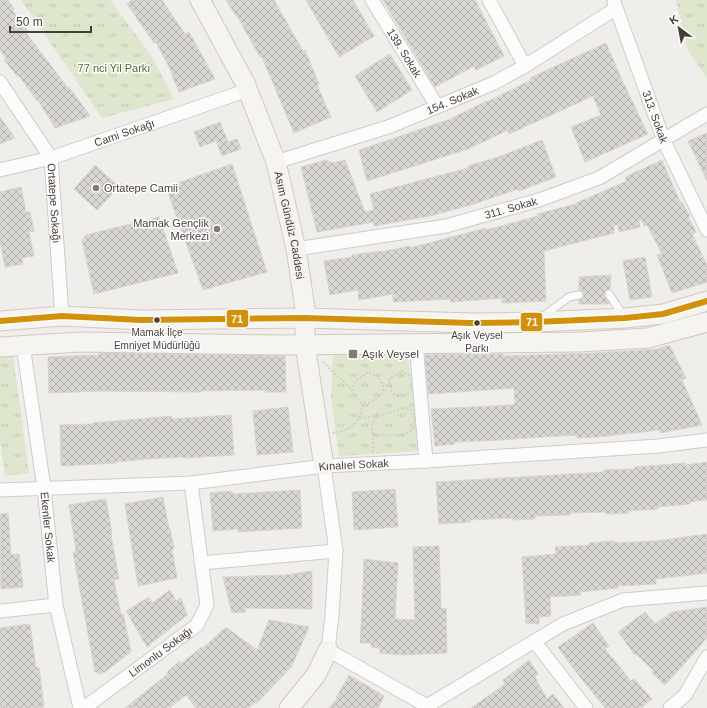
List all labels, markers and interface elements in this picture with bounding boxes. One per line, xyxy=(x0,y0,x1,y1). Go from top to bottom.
scale bar xyxy=(10,8,91,34)
north arrow xyxy=(659,8,699,48)
text: K xyxy=(667,12,680,27)
text: 50 m xyxy=(16,15,43,29)
street label: 139. Sokak xyxy=(385,26,424,80)
park label: 77 nci Yil Parkı xyxy=(78,62,150,74)
street label: 154. Sokak xyxy=(425,84,481,117)
street label: 313. Sokak xyxy=(640,89,670,145)
street label: Cami Sokağı xyxy=(93,117,156,149)
street label: Ortatepe Sokağı xyxy=(45,163,63,244)
street label: Asım Gündüz Caddesi xyxy=(272,170,307,280)
place label: Ortatepe Camii xyxy=(104,182,178,194)
marker: Ortatepe Camii xyxy=(91,183,101,193)
street label: 311. Sokak xyxy=(483,195,539,221)
place label: Mamak Gençlik Merkezi xyxy=(133,217,210,242)
marker: Mamak Gençlik Merkezi xyxy=(212,224,222,234)
line badge: 71 xyxy=(226,309,249,328)
line badge: 71 xyxy=(520,312,543,332)
text: 71 xyxy=(231,313,243,325)
marker: Mamak İlçe Emniyet Müdürlüğü xyxy=(152,315,162,325)
text: 71 xyxy=(526,316,538,328)
marker: Aşık Veysel Parkı xyxy=(472,318,482,328)
place label: Mamak İlçe Emniyet Müdürlüğü xyxy=(114,326,200,351)
place label: Aşık Veysel Parkı xyxy=(451,330,503,354)
marker: Aşık Veysel xyxy=(347,348,359,360)
place label: Aşık Veysel xyxy=(362,348,419,360)
street label: Kınalıel Sokak xyxy=(318,457,390,473)
street label: Ekenler Sokak xyxy=(38,491,58,564)
street label: Limonlu Sokağı xyxy=(126,624,195,679)

